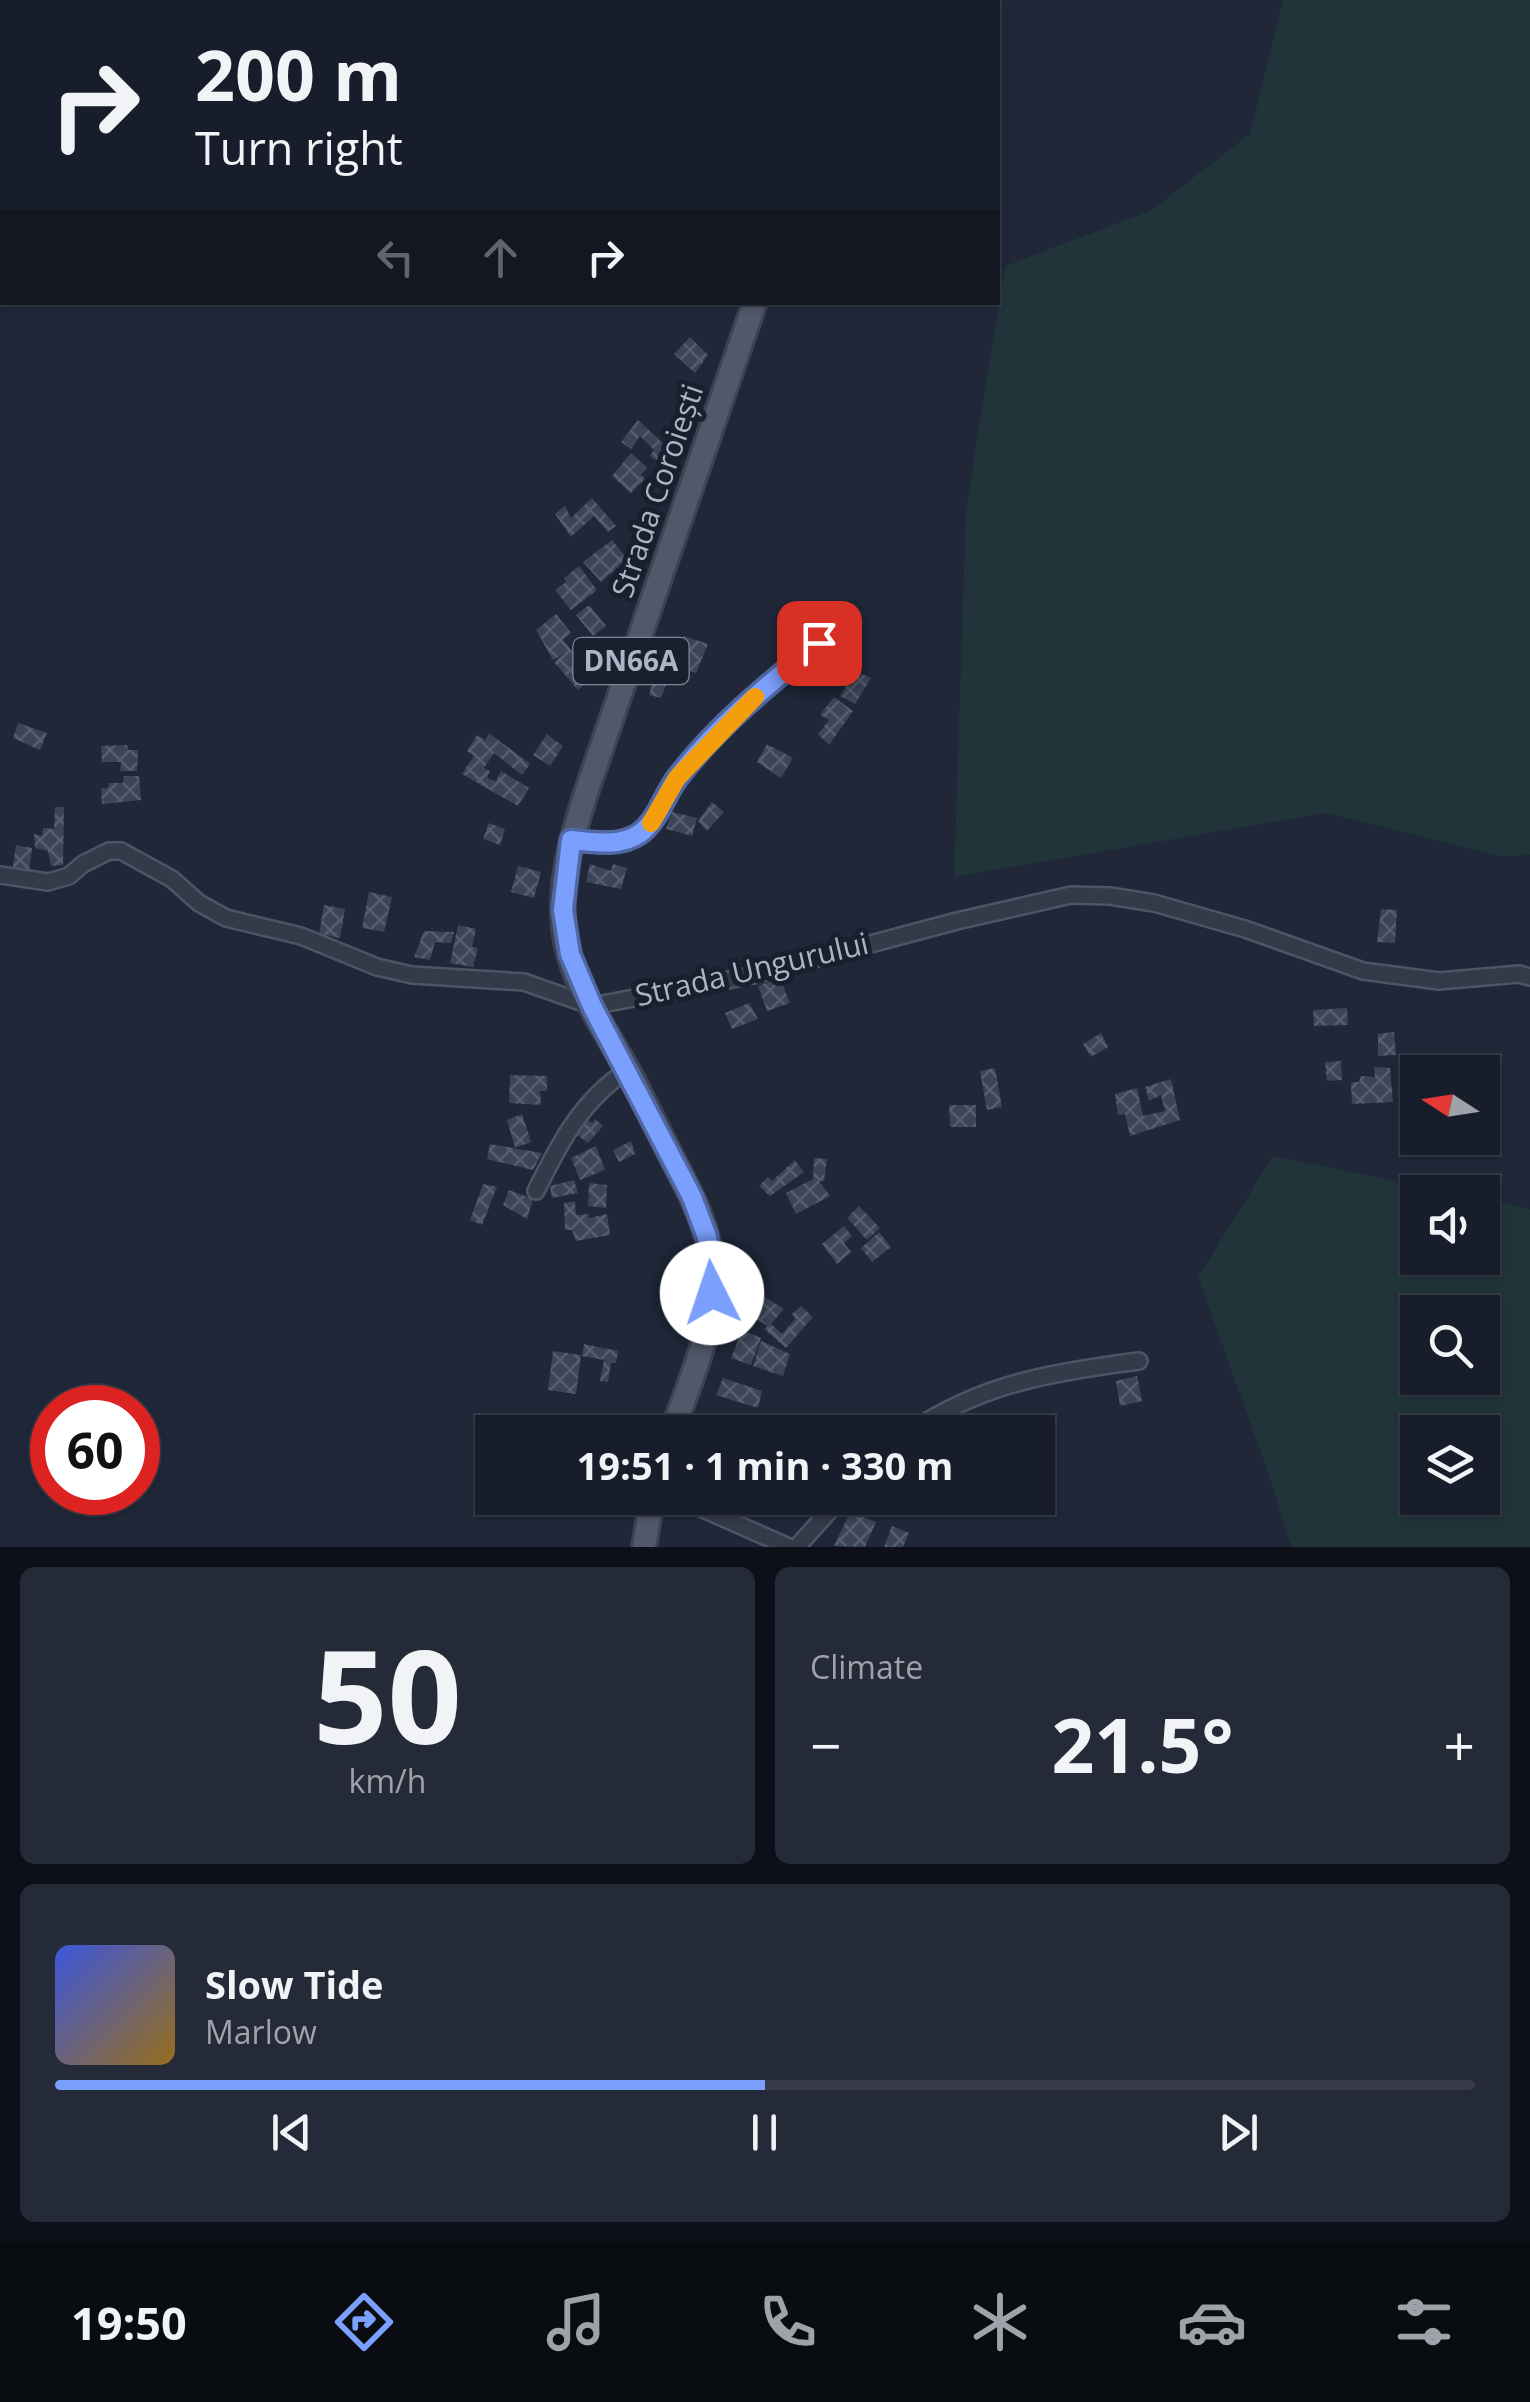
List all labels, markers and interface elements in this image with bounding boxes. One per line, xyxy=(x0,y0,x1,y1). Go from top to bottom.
text: 200 m xyxy=(195,26,402,122)
icon: right xyxy=(30,40,160,170)
text: Turn right xyxy=(195,117,403,178)
icon: left xyxy=(368,230,423,285)
icon: ahead xyxy=(473,230,528,285)
icon: right xyxy=(578,230,633,285)
street label: Strada Coroiești xyxy=(601,378,712,603)
pin xyxy=(777,601,862,686)
icon: arrive xyxy=(792,616,847,671)
road number: DN66A xyxy=(574,638,688,684)
street label: Strada Ungurului xyxy=(631,922,872,1015)
north arrow xyxy=(1400,1055,1500,1155)
map controls xyxy=(1400,1055,1500,1515)
button: sound xyxy=(1400,1175,1500,1275)
position arrow xyxy=(660,1241,764,1345)
button: search xyxy=(1400,1295,1500,1395)
speed limit sign: 60 xyxy=(30,1385,160,1515)
button: layers xyxy=(1400,1415,1500,1515)
text: 19:51 · 1 min · 330 m xyxy=(577,1439,953,1491)
text: 50 xyxy=(313,1605,462,1782)
text: Climate xyxy=(810,1645,923,1688)
text: 21.5° xyxy=(1051,1693,1234,1795)
text: − xyxy=(810,1707,841,1782)
text: + xyxy=(1444,1707,1475,1782)
text: km/h xyxy=(349,1759,426,1802)
text: Slow Tide xyxy=(205,1958,384,2010)
text: Marlow xyxy=(205,2010,317,2053)
icon: previous xyxy=(264,2105,319,2160)
icon: pause xyxy=(737,2105,792,2160)
icon: next xyxy=(1211,2105,1266,2160)
icon: directions xyxy=(329,2287,399,2357)
icon: music xyxy=(541,2287,611,2357)
icon: phone xyxy=(753,2287,823,2357)
icon: climate xyxy=(965,2287,1035,2357)
icon: car xyxy=(1177,2287,1247,2357)
icon: filters xyxy=(1389,2287,1459,2357)
text: 19:50 xyxy=(71,2292,187,2353)

